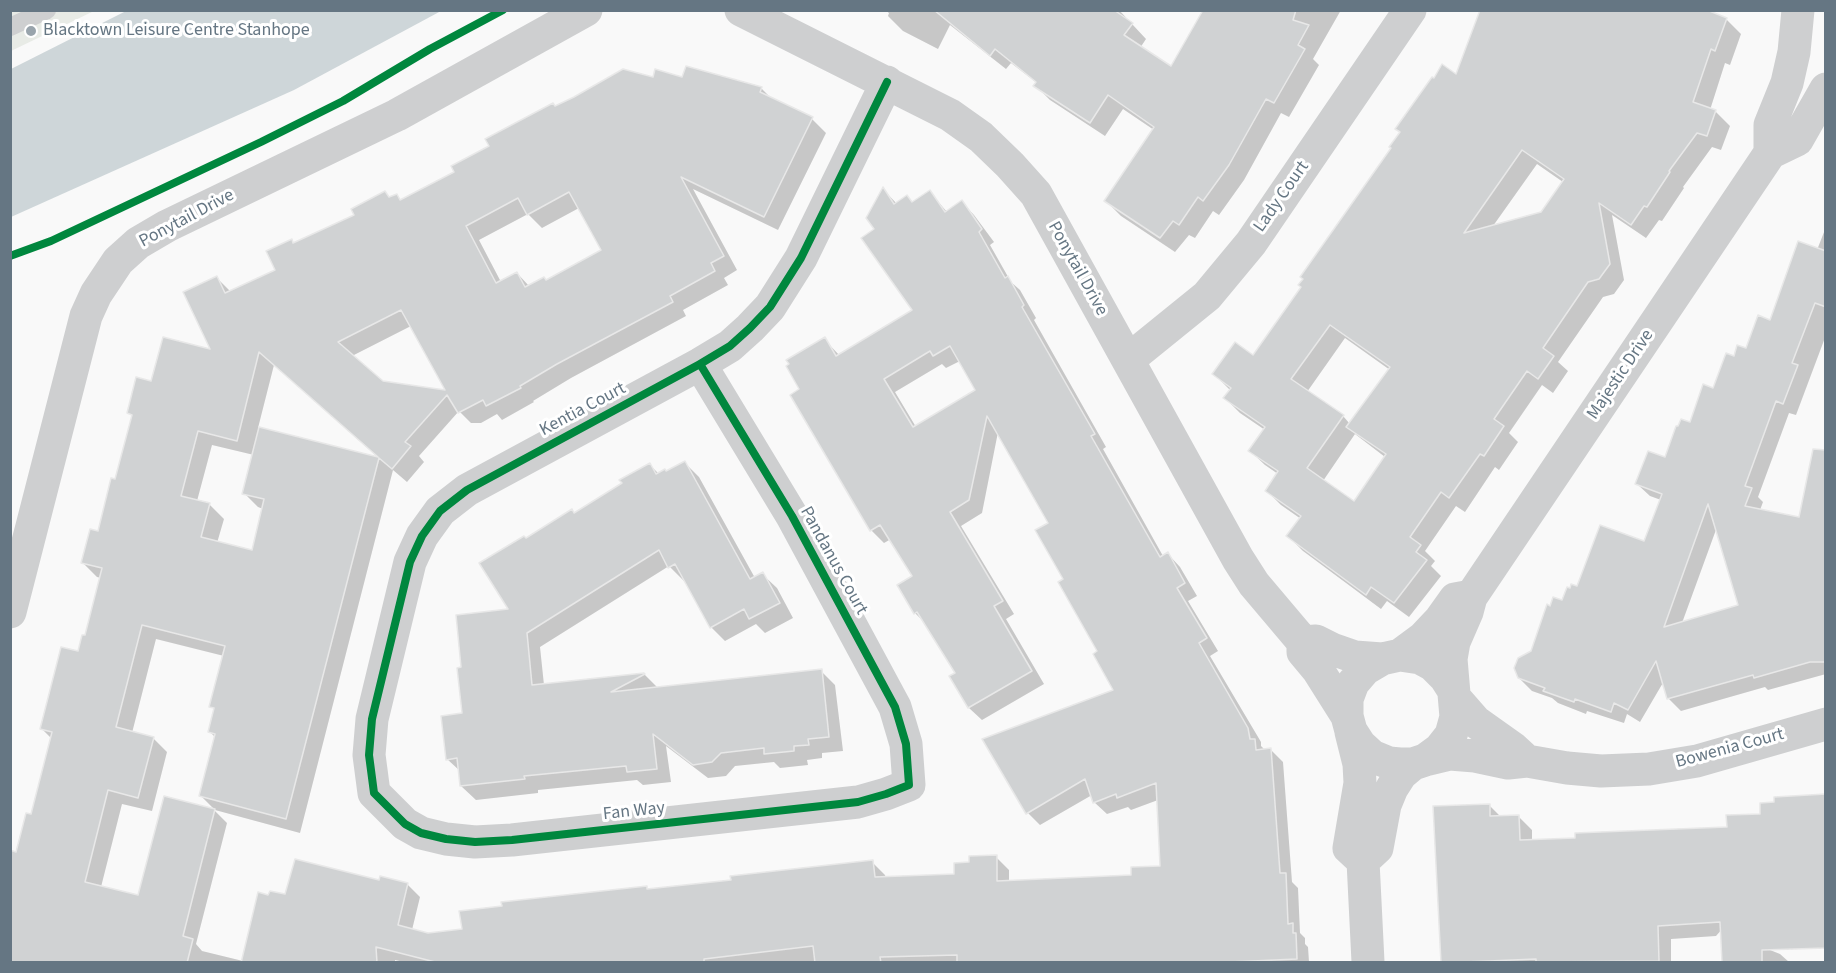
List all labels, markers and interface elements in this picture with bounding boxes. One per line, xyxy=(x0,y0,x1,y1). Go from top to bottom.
place label: Blacktown Leisure Centre Stanhope xyxy=(43,20,310,42)
marker: Blacktown Leisure Centre Stanhope xyxy=(24,24,38,38)
street label: Lady Court xyxy=(1250,157,1314,237)
street label: Ponytail Drive xyxy=(136,185,238,253)
street label: Ponytail Drive xyxy=(1042,218,1112,320)
street label: Majestic Drive xyxy=(1583,326,1659,424)
street label: Kentia Court xyxy=(536,378,630,442)
street label: Pandanus Court xyxy=(794,503,872,619)
street label: Bowenia Court xyxy=(1674,724,1786,774)
street label: Fan Way xyxy=(602,798,666,826)

